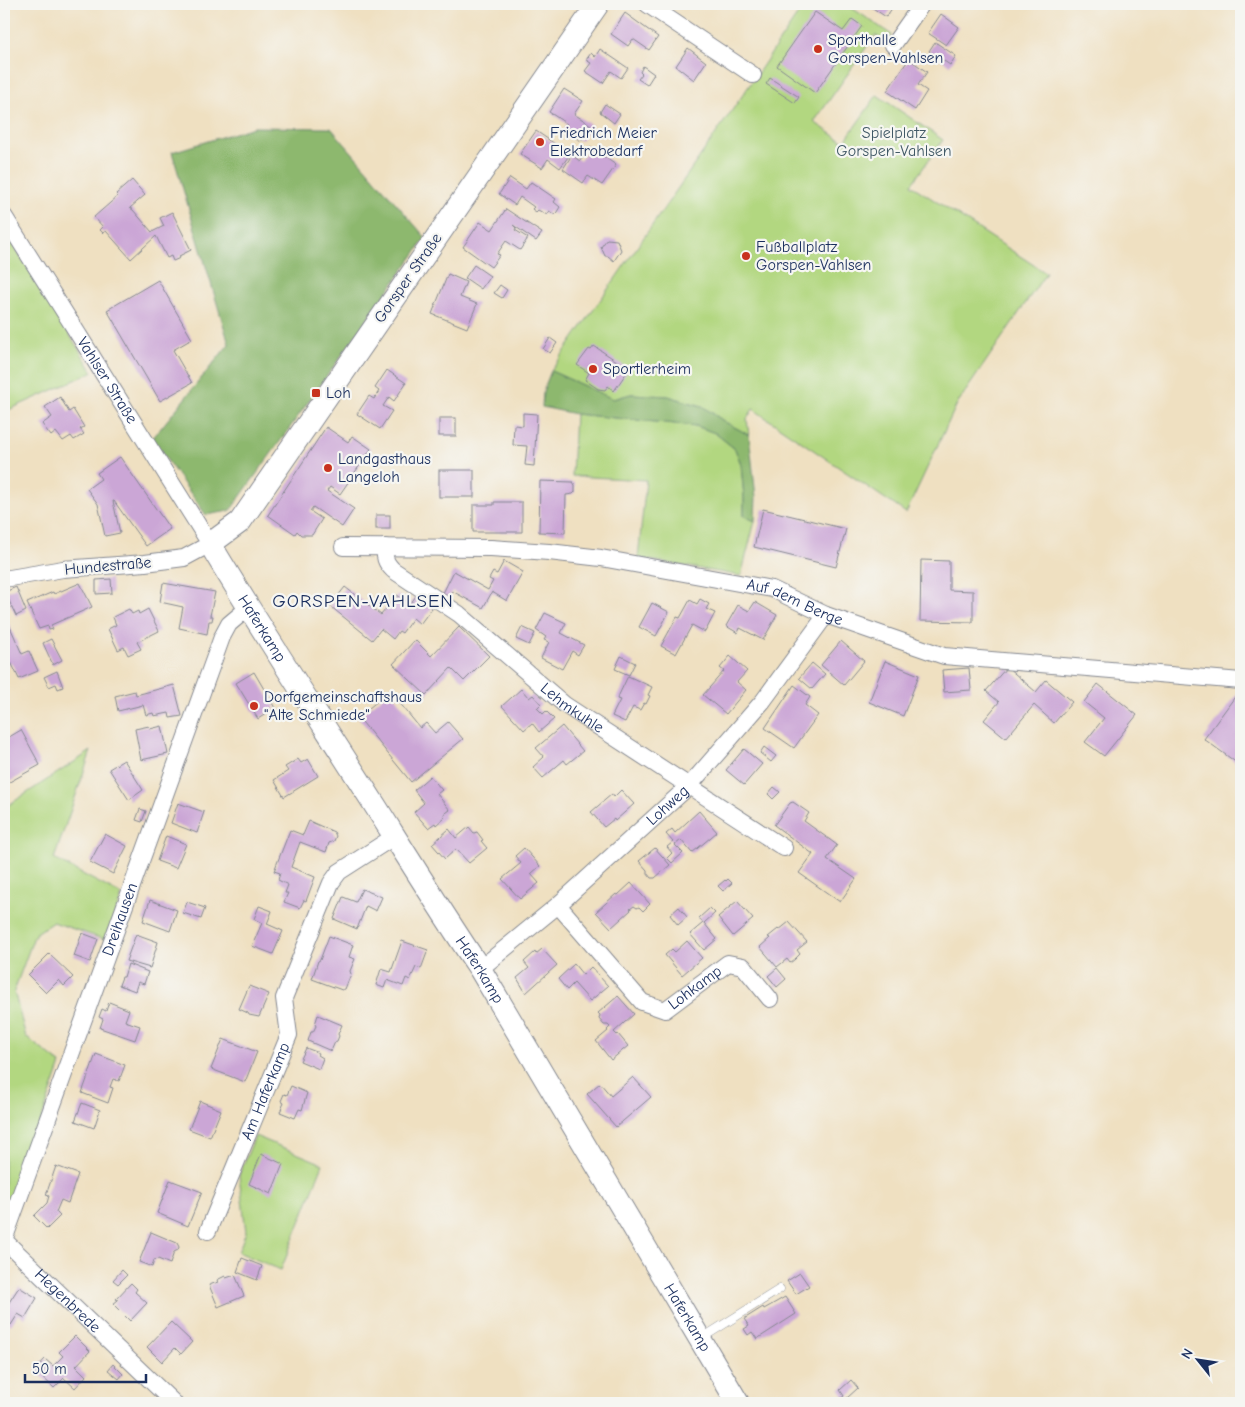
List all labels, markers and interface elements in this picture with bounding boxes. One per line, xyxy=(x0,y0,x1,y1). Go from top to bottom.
place label: Sporthalle Gorspen-Vahlsen xyxy=(828,31,943,67)
marker: Sporthalle Gorspen-Vahlsen xyxy=(812,43,824,55)
place label: Friedrich Meier Elektrobedarf xyxy=(550,124,657,160)
park label: Spielplatz Gorspen-Vahlsen xyxy=(836,124,952,160)
marker: Friedrich Meier Elektrobedarf xyxy=(534,136,546,148)
street label: Gorsper Straße xyxy=(370,230,446,326)
place label: Fußballplatz Gorspen-Vahlsen xyxy=(756,238,871,274)
marker: Fußballplatz Gorspen-Vahlsen xyxy=(740,250,752,262)
street label: Vahlser Straße xyxy=(73,334,141,427)
place label: Sportlerheim xyxy=(603,360,691,378)
marker: Sportlerheim xyxy=(587,363,599,375)
place label: Loh xyxy=(326,384,351,402)
marker: Loh xyxy=(310,387,322,399)
place label: Landgasthaus Langeloh xyxy=(338,450,431,486)
marker: Landgasthaus Langeloh xyxy=(322,462,334,474)
street label: Hundestraße xyxy=(64,553,152,579)
street label: Auf dem Berge xyxy=(745,576,845,629)
district label: GORSPEN-VAHLSEN xyxy=(272,590,454,612)
street label: Haferkamp xyxy=(234,592,290,665)
street label: Lehmkuhle xyxy=(537,679,607,737)
place label: Dorfgemeinschaftshaus "Alte Schmiede" xyxy=(264,688,422,724)
marker: Dorfgemeinschaftshaus "Alte Schmiede" xyxy=(248,700,260,712)
street label: Lohweg xyxy=(643,782,692,829)
street label: Dreihausen xyxy=(98,880,141,958)
street label: Haferkamp xyxy=(452,933,507,1007)
street label: Lohkamp xyxy=(665,962,725,1013)
street label: Am Haferkamp xyxy=(238,1040,294,1143)
street label: Hegenbrede xyxy=(31,1265,104,1337)
street label: Haferkamp xyxy=(660,1280,714,1355)
north arrow xyxy=(1172,1334,1222,1384)
text: N xyxy=(1178,1346,1197,1362)
scale bar xyxy=(25,1352,146,1384)
text: 50 m xyxy=(32,1360,67,1378)

